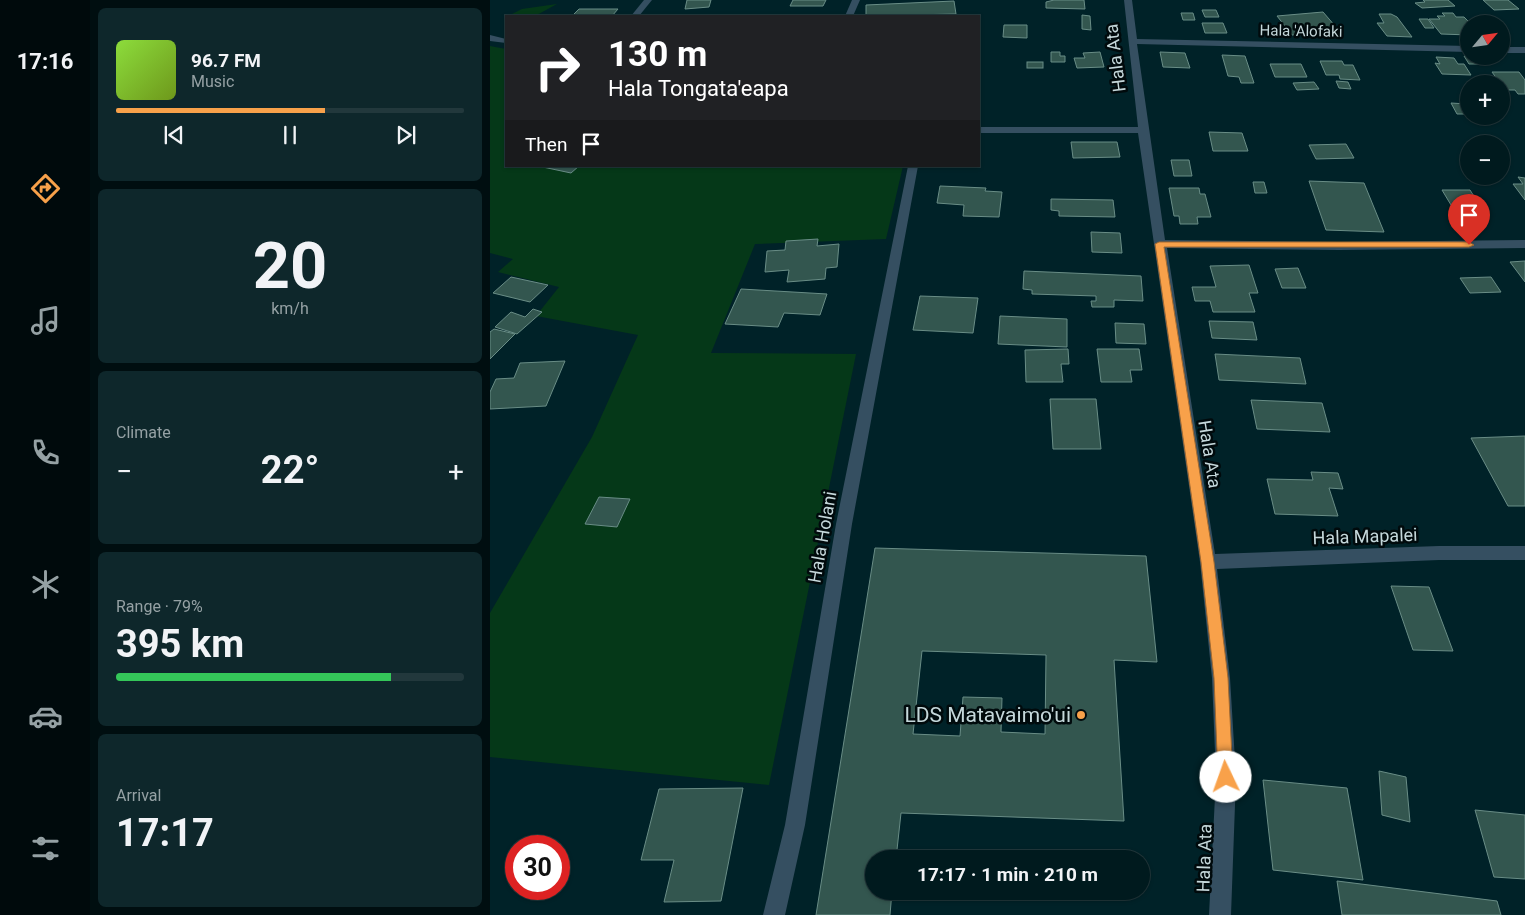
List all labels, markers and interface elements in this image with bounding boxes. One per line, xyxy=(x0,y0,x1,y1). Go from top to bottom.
north arrow xyxy=(1460,15,1510,65)
map controls xyxy=(1460,15,1510,185)
street label: Hala 'Alofaki xyxy=(1259,21,1343,41)
street label: Hala Ata xyxy=(1100,23,1130,93)
text: 130 m xyxy=(608,34,707,75)
icon: right xyxy=(525,35,590,100)
text: 17:16 xyxy=(17,49,73,74)
text: 96.7 FM xyxy=(191,49,261,72)
text: Music xyxy=(191,72,234,91)
button: + xyxy=(1460,75,1510,125)
text: Hala Tongata'eapa xyxy=(608,76,789,101)
icon: previous xyxy=(160,121,188,149)
icon: pause xyxy=(276,121,304,149)
icon: next xyxy=(392,121,420,149)
icon: arrive xyxy=(577,130,605,158)
text: Then xyxy=(525,133,567,156)
button: − xyxy=(1460,135,1510,185)
icon: directions xyxy=(28,171,63,206)
pin xyxy=(1448,194,1490,245)
icon: arrive xyxy=(1455,201,1483,229)
text: 20 xyxy=(253,228,327,304)
text: km/h xyxy=(271,299,309,318)
icon: music xyxy=(28,303,63,338)
street label: Hala Ata xyxy=(1194,419,1226,489)
text: Climate xyxy=(116,423,171,442)
icon: phone xyxy=(28,435,63,470)
text: 22° xyxy=(261,448,319,492)
text: − xyxy=(116,455,132,488)
text: + xyxy=(448,455,464,488)
street label: Hala Holani xyxy=(804,489,840,585)
street label: Hala Mapalei xyxy=(1312,524,1418,548)
icon: climate xyxy=(28,567,63,602)
text: Range · 79% xyxy=(116,597,203,616)
text: 395 km xyxy=(116,622,244,666)
icon: car xyxy=(28,699,63,734)
place label: LDS Matavaimo'ui xyxy=(904,703,1071,727)
marker: LDS Matavaimo'ui xyxy=(1075,709,1087,721)
position arrow xyxy=(1199,750,1251,802)
text: Arrival xyxy=(116,786,161,805)
text: 17:17 xyxy=(116,811,214,855)
street label: Hala Ata xyxy=(1192,823,1216,893)
icon: filters xyxy=(28,831,63,866)
speed limit sign: 30 xyxy=(505,835,570,900)
text: 17:17 · 1 min · 210 m xyxy=(917,863,1098,886)

